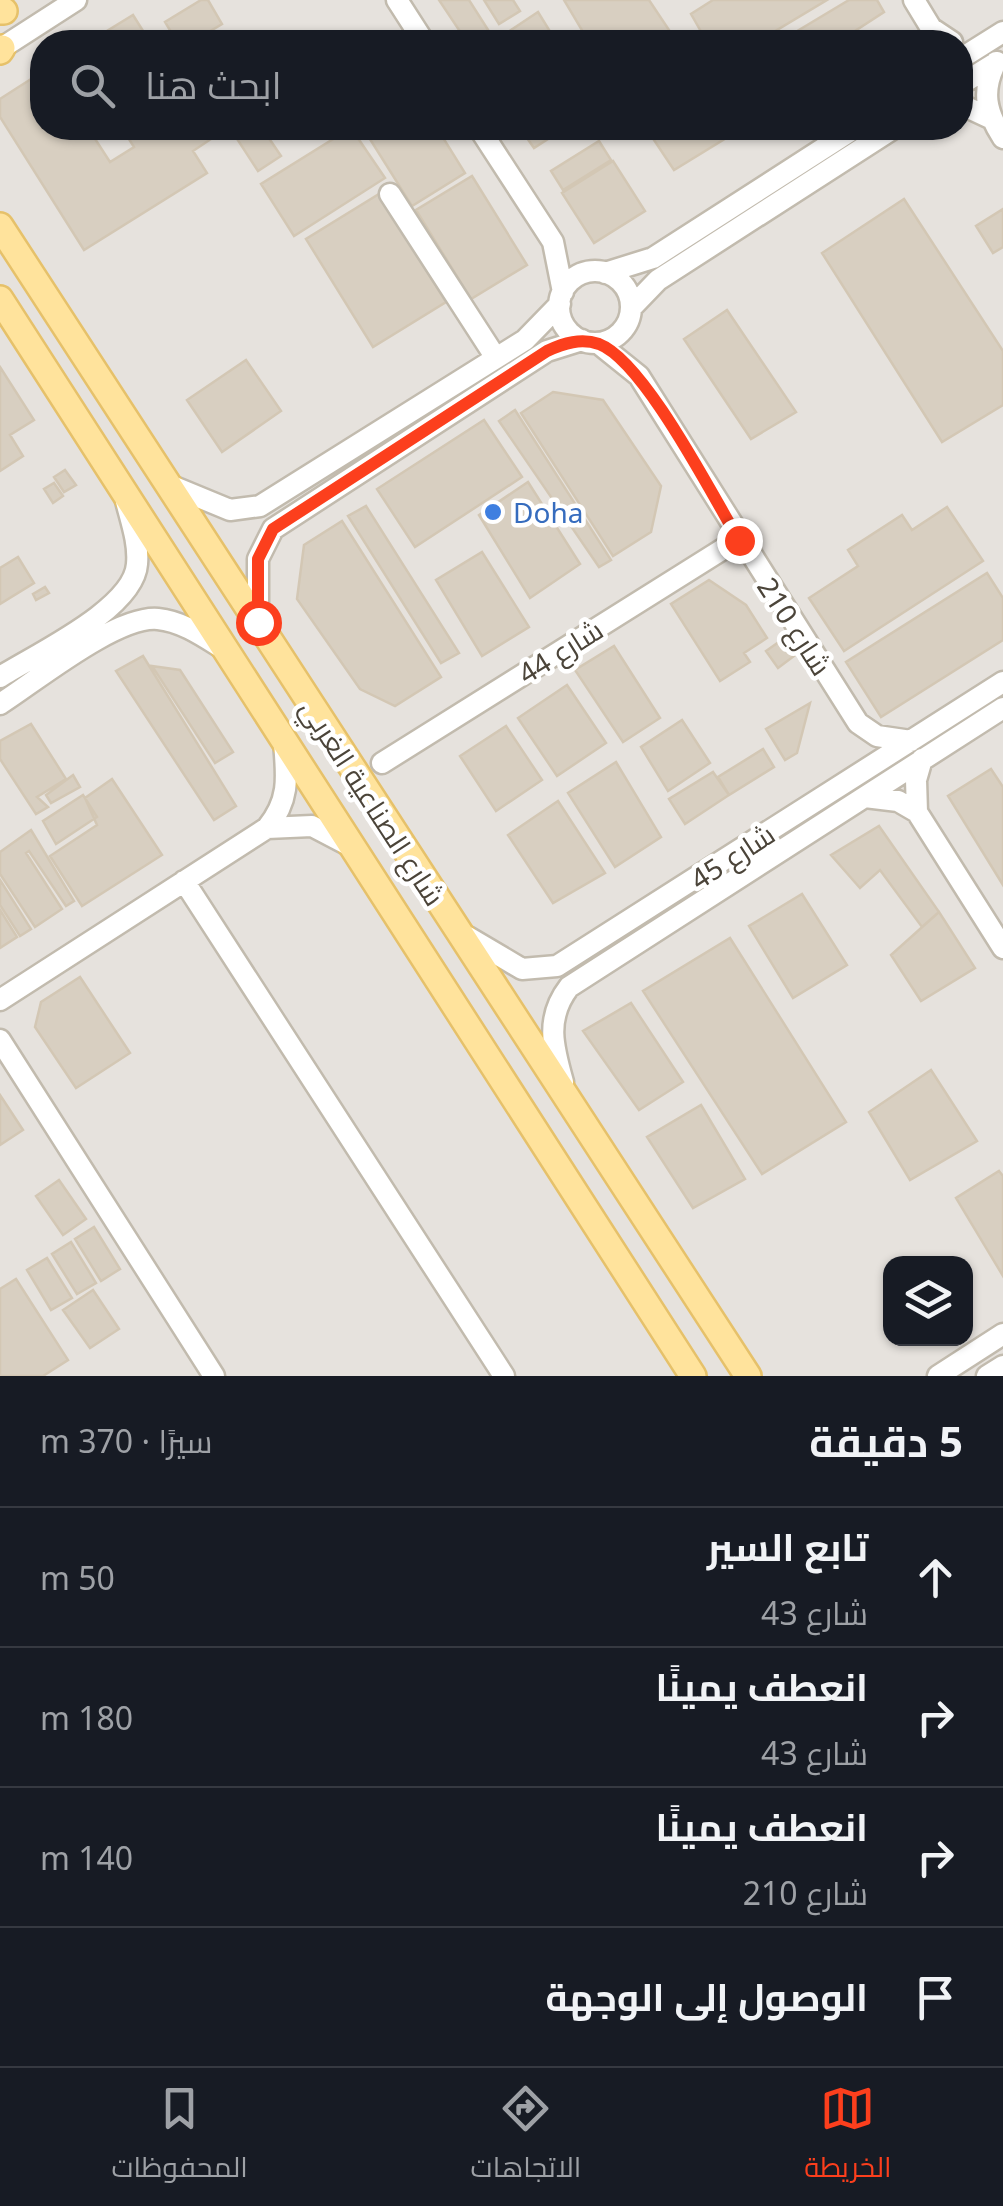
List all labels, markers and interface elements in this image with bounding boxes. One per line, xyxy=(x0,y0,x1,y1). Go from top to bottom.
search box xyxy=(30,30,973,140)
icon: search xyxy=(65,58,120,113)
text: ابحث هنا xyxy=(145,58,282,110)
place label: Doha xyxy=(513,493,583,531)
marker: Doha xyxy=(482,501,504,523)
route end xyxy=(717,518,763,564)
street label: شارع 210 xyxy=(748,570,841,683)
route start xyxy=(236,600,282,646)
street label: شارع 44 xyxy=(510,610,610,693)
street label: شارع الصناعية الغربي xyxy=(289,691,454,915)
street label: شارع 45 xyxy=(682,815,782,898)
map controls xyxy=(883,1256,973,1346)
button: layers xyxy=(883,1256,973,1346)
text: 5 دقيقة xyxy=(809,1412,963,1469)
text: سيرًا · 370 m xyxy=(40,1419,212,1462)
text: تابع السير xyxy=(707,1520,868,1572)
icon: ahead xyxy=(908,1550,963,1605)
text: 50 m xyxy=(40,1556,115,1599)
text: شارع 43 xyxy=(761,1591,868,1634)
text: انعطف يمينًا xyxy=(656,1660,868,1712)
icon: right xyxy=(908,1690,963,1745)
text: 180 m xyxy=(40,1696,133,1739)
text: شارع 43 xyxy=(761,1731,868,1774)
text: انعطف يمينًا xyxy=(656,1800,868,1852)
icon: right xyxy=(908,1830,963,1885)
text: 140 m xyxy=(40,1836,133,1879)
text: شارع 210 xyxy=(743,1871,868,1914)
text: الوصول إلى الوجهة xyxy=(545,1970,868,2022)
icon: arrive xyxy=(908,1970,963,2025)
tab: المحفوظات xyxy=(111,2081,248,2193)
tab: الاتجاهات xyxy=(471,2081,581,2193)
tab: الخريطة xyxy=(804,2081,892,2193)

